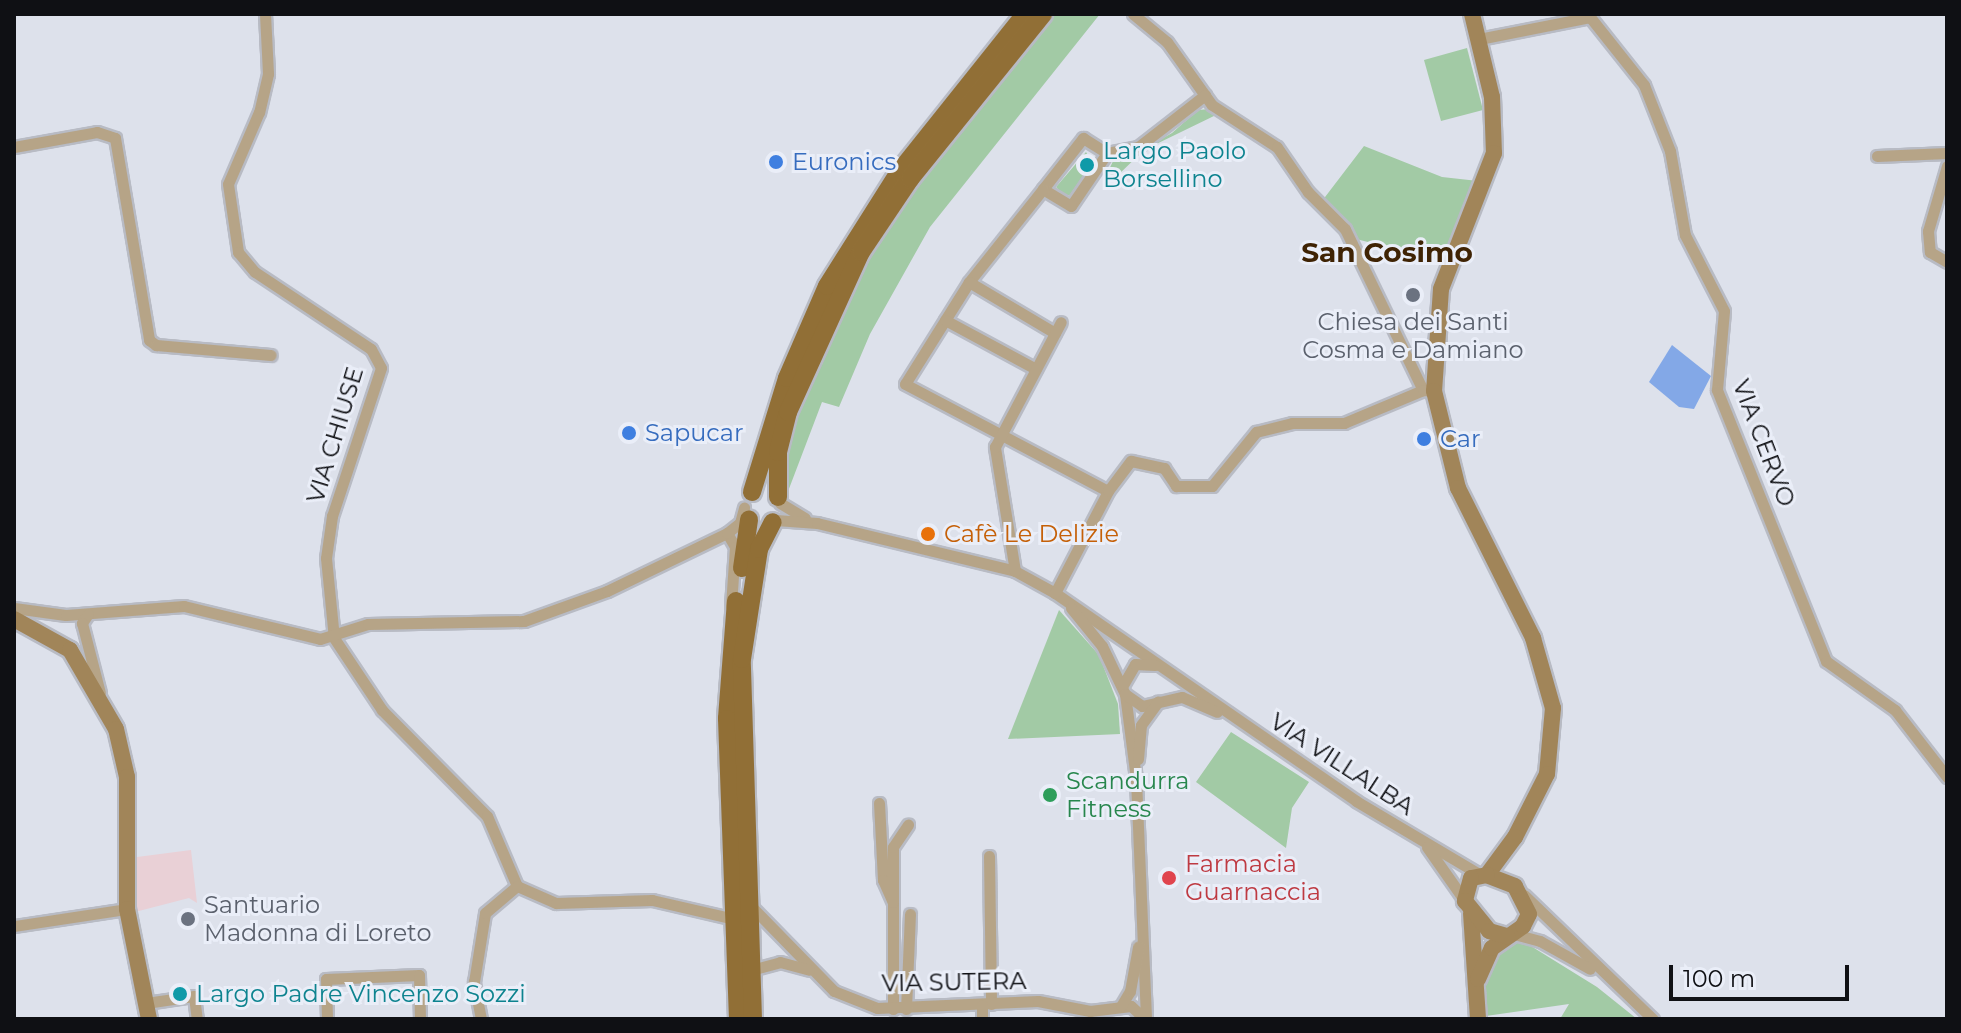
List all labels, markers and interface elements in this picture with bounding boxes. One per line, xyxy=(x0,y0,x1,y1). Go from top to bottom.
place label: Largo Paolo Borsellino xyxy=(1103,137,1246,193)
place label: Euronics xyxy=(792,148,896,176)
marker: Euronics xyxy=(767,153,785,171)
marker: Largo Paolo Borsellino xyxy=(1078,156,1096,174)
district label: San Cosimo xyxy=(1301,235,1473,269)
marker: Chiesa dei Santi Cosma e Damiano xyxy=(1404,286,1422,304)
place label: Chiesa dei Santi Cosma e Damiano xyxy=(1302,308,1524,364)
street label: VIA CHIUSE xyxy=(301,363,369,507)
street label: VIA CERVO xyxy=(1727,375,1801,511)
place label: Sapucar xyxy=(645,419,744,447)
marker: Sapucar xyxy=(620,424,638,442)
place label: Car xyxy=(1440,425,1481,453)
marker: Car xyxy=(1415,430,1433,448)
place label: Cafè Le Delizie xyxy=(944,520,1119,548)
marker: Cafè Le Delizie xyxy=(919,525,937,543)
street label: VIA VILLALBA xyxy=(1265,707,1419,821)
place label: Scandurra Fitness xyxy=(1066,767,1189,823)
marker: Scandurra Fitness xyxy=(1041,786,1059,804)
place label: Farmacia Guarnaccia xyxy=(1185,850,1321,906)
marker: Farmacia Guarnaccia xyxy=(1160,869,1178,887)
place label: Santuario Madonna di Loreto xyxy=(204,891,431,947)
marker: Santuario Madonna di Loreto xyxy=(179,910,197,928)
scale bar xyxy=(1673,949,1853,999)
text: 100 m xyxy=(1683,964,1755,993)
street label: VIA SUTERA xyxy=(881,966,1027,998)
place label: Largo Padre Vincenzo Sozzi xyxy=(196,980,526,1008)
marker: Largo Padre Vincenzo Sozzi xyxy=(171,985,189,1003)

